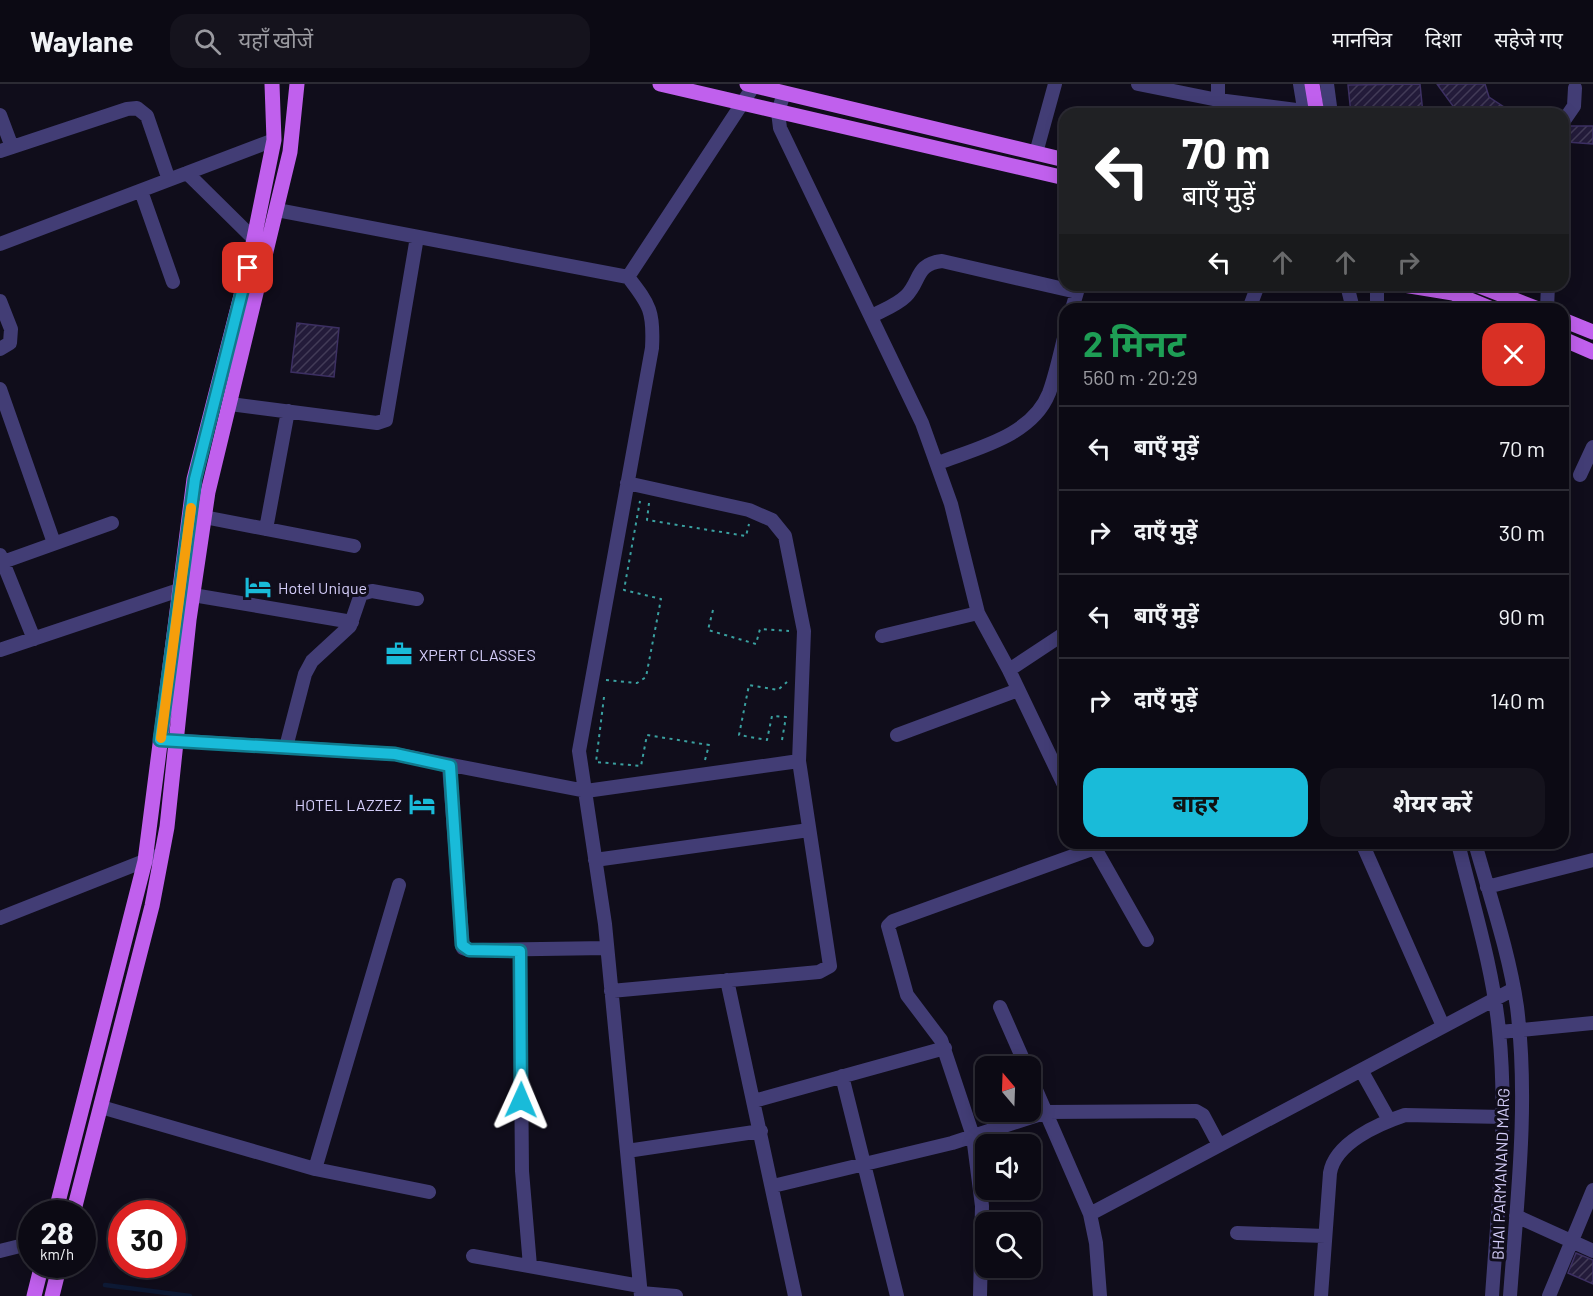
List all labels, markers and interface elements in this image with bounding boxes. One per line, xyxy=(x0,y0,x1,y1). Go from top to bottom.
search box xyxy=(170,14,590,68)
text: Waylane xyxy=(30,24,134,58)
icon: search xyxy=(191,25,224,58)
text: यहाँ खोजें xyxy=(239,26,313,52)
text: मानचित्र xyxy=(1332,26,1392,51)
text: दिशा xyxy=(1425,26,1461,51)
text: सहेजे गए xyxy=(1494,26,1563,51)
text: 70 m xyxy=(1182,127,1270,177)
icon: left xyxy=(1083,132,1161,210)
text: बाएँ मुड़ें xyxy=(1182,178,1255,210)
pin xyxy=(222,242,273,293)
icon: left xyxy=(1203,246,1236,279)
icon: ahead xyxy=(1266,246,1299,279)
icon: ahead xyxy=(1329,246,1362,279)
icon: right xyxy=(1392,246,1425,279)
icon: arrive xyxy=(231,251,264,284)
text: 2 मिनट xyxy=(1083,321,1186,364)
button: close xyxy=(1482,323,1545,386)
text: 560 m · 20:29 xyxy=(1083,365,1198,389)
icon: left xyxy=(1083,432,1116,465)
text: बाएँ मुड़ें xyxy=(1134,433,1199,459)
text: 70 m xyxy=(1500,435,1545,461)
icon: right xyxy=(1083,516,1116,549)
text: दाएँ मुड़ें xyxy=(1134,517,1197,543)
text: 30 m xyxy=(1499,519,1545,545)
hotel icon: Hotel Unique xyxy=(243,572,273,602)
place label: Hotel Unique xyxy=(278,578,367,597)
icon: left xyxy=(1083,600,1116,633)
text: बाएँ मुड़ें xyxy=(1134,601,1199,627)
text: 90 m xyxy=(1499,603,1545,629)
office icon: XPERT CLASSES xyxy=(384,639,414,669)
place label: XPERT CLASSES xyxy=(419,645,536,664)
icon: right xyxy=(1083,684,1116,717)
text: दाएँ मुड़ें xyxy=(1134,685,1197,711)
text: 140 m xyxy=(1490,687,1545,713)
button: बाहर xyxy=(1083,768,1308,837)
button: शेयर करें xyxy=(1320,768,1545,837)
hotel icon: HOTEL LAZZEZ xyxy=(407,789,437,819)
place label: HOTEL LAZZEZ xyxy=(295,795,402,814)
north arrow xyxy=(975,1056,1041,1122)
map controls xyxy=(975,1056,1041,1278)
position arrow xyxy=(489,1068,553,1132)
street label: BHAI PARMANAND MARG xyxy=(1487,1088,1513,1260)
button: sound xyxy=(975,1134,1041,1200)
speed limit sign: 30 xyxy=(108,1200,186,1278)
button: search xyxy=(975,1212,1041,1278)
text: 28 xyxy=(40,1214,74,1250)
text: km/h xyxy=(40,1245,74,1263)

